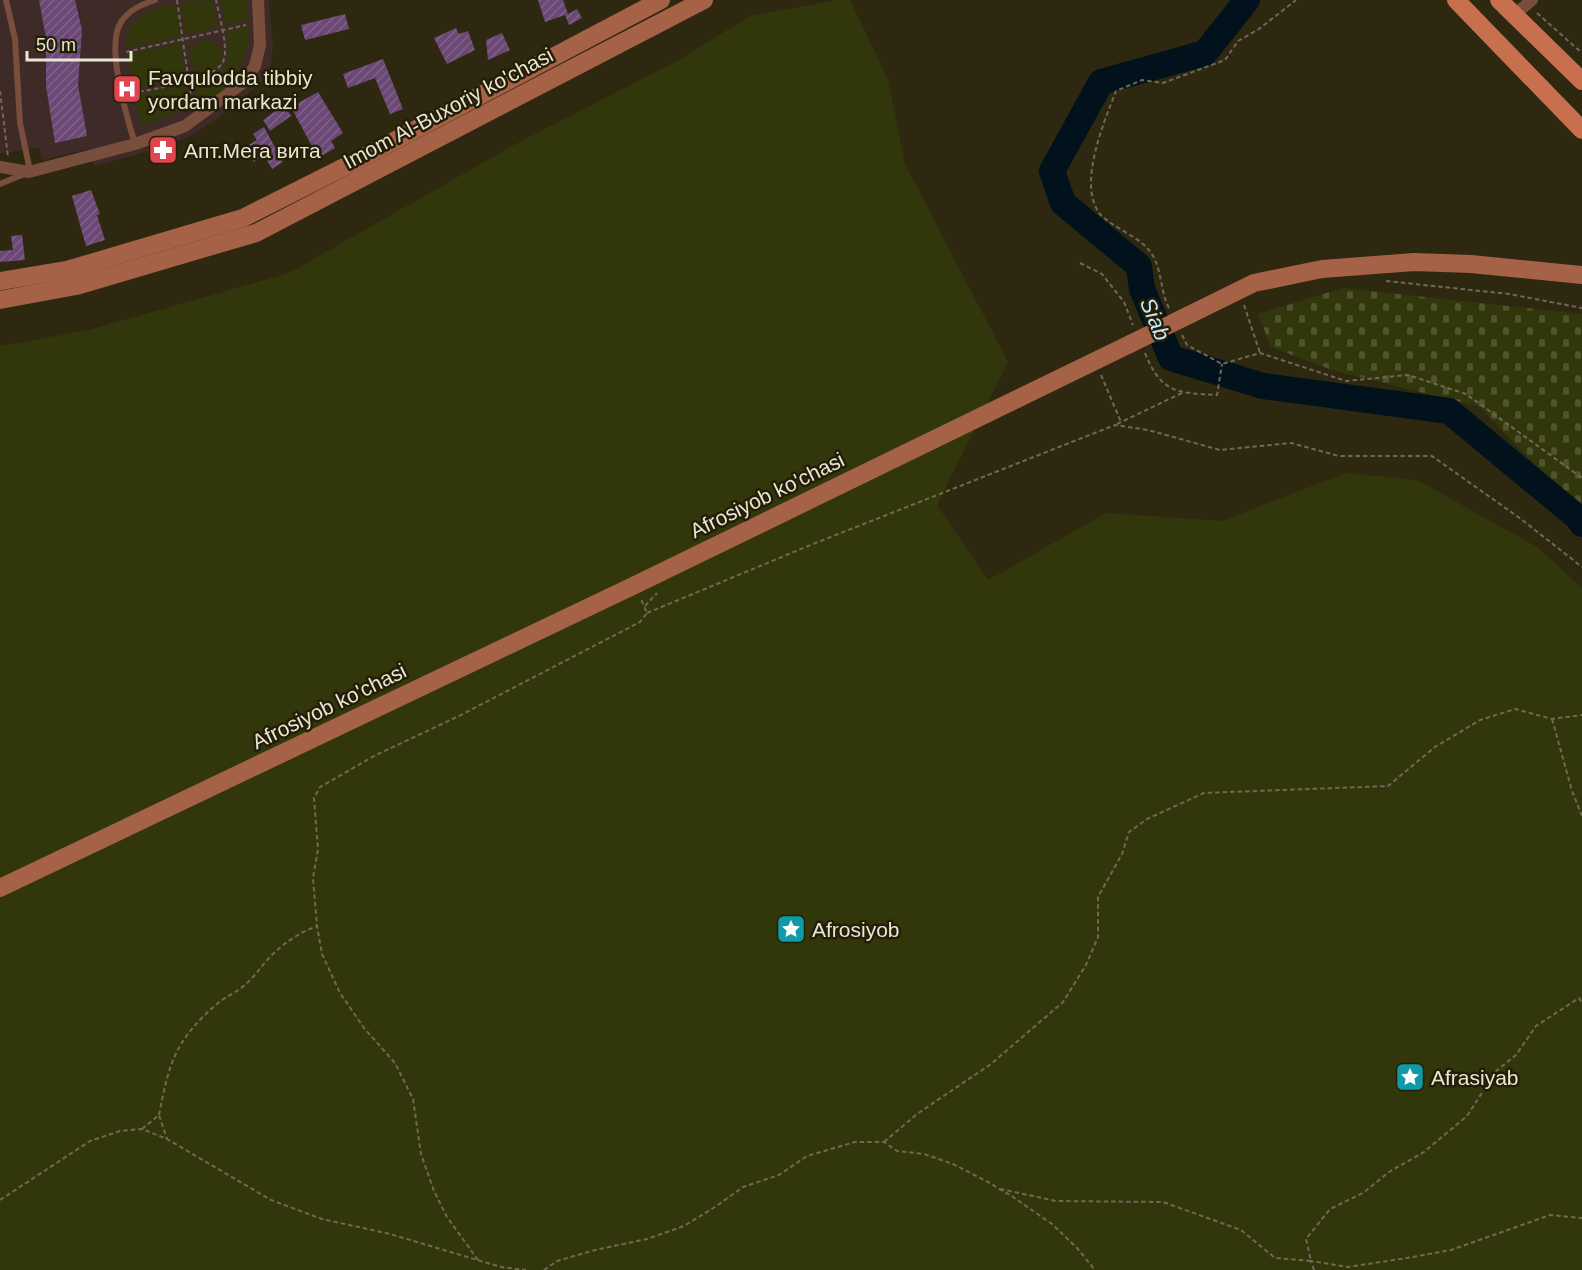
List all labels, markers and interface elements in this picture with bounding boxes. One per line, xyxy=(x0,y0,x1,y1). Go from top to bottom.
scale bar xyxy=(27,24,130,62)
text: 50 m xyxy=(36,35,76,55)
street label: Imom Al-Buxoriy ko'chasi xyxy=(339,43,557,173)
place label: Favqulodda tibbiy yordam markazi xyxy=(148,66,313,113)
hospital icon: Favqulodda tibbiy yordam markazi xyxy=(111,73,143,105)
pharmacy icon: Апт.Мега вита xyxy=(147,134,179,166)
place label: Апт.Мега вита xyxy=(184,139,321,162)
water label: Siab xyxy=(1135,294,1175,344)
street label: Afrosiyob ko'chasi xyxy=(686,448,848,542)
street label: Afrosiyob ko'chasi xyxy=(248,659,410,753)
place icon: Afrosiyob xyxy=(775,913,807,945)
place label: Afrosiyob xyxy=(812,918,900,941)
place icon: Afrasiyab xyxy=(1394,1061,1426,1093)
place label: Afrasiyab xyxy=(1431,1066,1519,1089)

